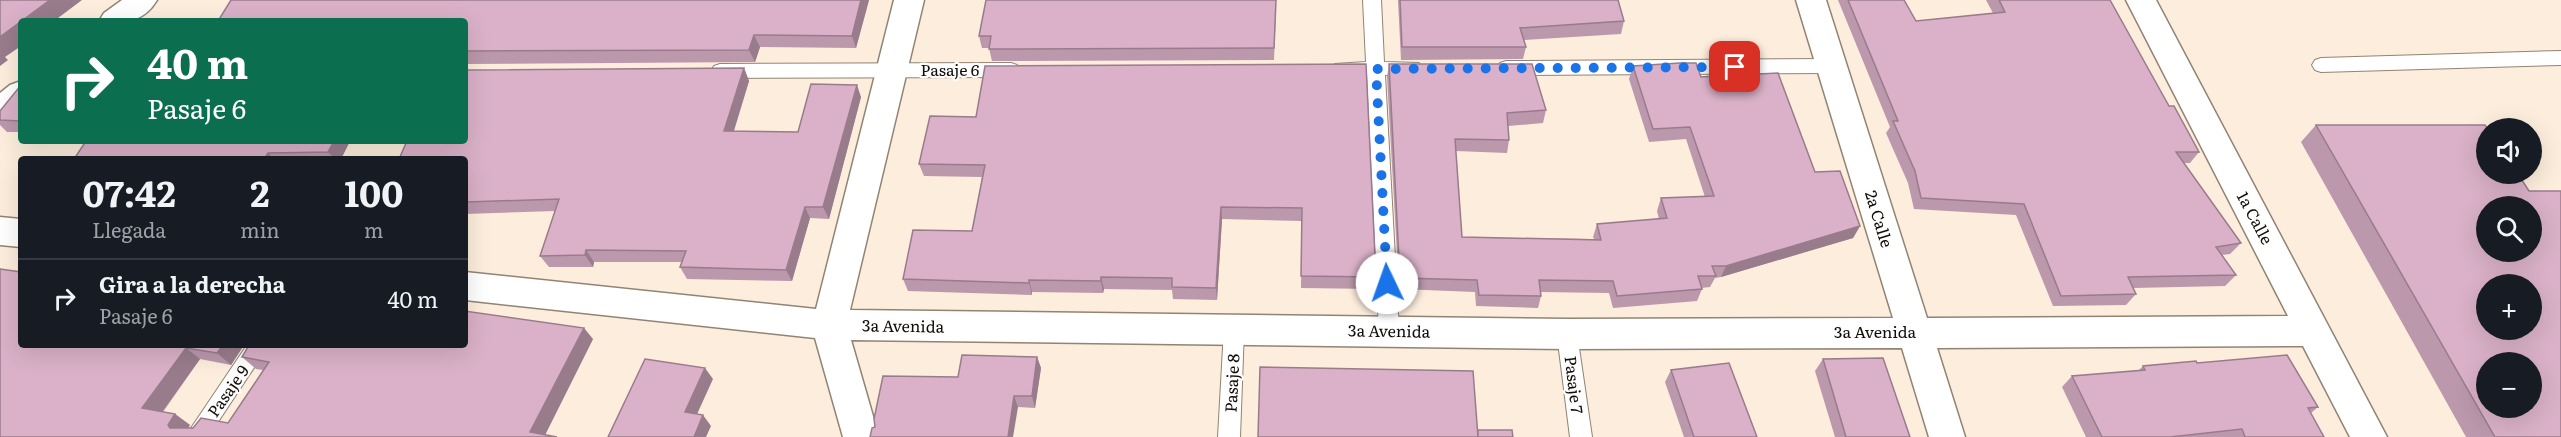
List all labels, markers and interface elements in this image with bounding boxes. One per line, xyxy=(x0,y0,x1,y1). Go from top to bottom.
text: 40 m xyxy=(147,30,248,92)
pin xyxy=(1709,41,1760,92)
icon: right xyxy=(48,42,126,120)
icon: arrive xyxy=(1718,50,1751,83)
street label: Pasaje 6 xyxy=(921,57,980,81)
text: Pasaje 6 xyxy=(147,87,246,127)
map controls xyxy=(2476,118,2542,418)
button: sound xyxy=(2476,118,2542,184)
text: 07:42 xyxy=(83,165,176,218)
text: 2 xyxy=(250,165,270,218)
text: 100 xyxy=(344,165,403,218)
street label: 2a Calle xyxy=(1860,187,1900,250)
street label: 1a Calle xyxy=(2232,187,2280,248)
button: search xyxy=(2476,196,2542,262)
text: Llegada xyxy=(92,214,166,244)
text: min xyxy=(240,214,280,244)
text: m xyxy=(364,214,384,244)
position arrow xyxy=(1355,251,1419,315)
text: Gira a la derecha xyxy=(99,267,286,300)
button: + xyxy=(2476,274,2542,340)
icon: right xyxy=(48,282,81,315)
text: 40 m xyxy=(387,282,438,315)
text: Pasaje 6 xyxy=(99,300,172,330)
street label: 3a Avenida xyxy=(862,312,945,338)
street label: 3a Avenida xyxy=(1348,317,1431,343)
street label: 3a Avenida xyxy=(1834,319,1917,343)
button: − xyxy=(2476,352,2542,418)
street label: Pasaje 8 xyxy=(1217,353,1245,413)
street label: Pasaje 7 xyxy=(1560,354,1590,415)
street label: Pasaje 9 xyxy=(201,360,254,421)

